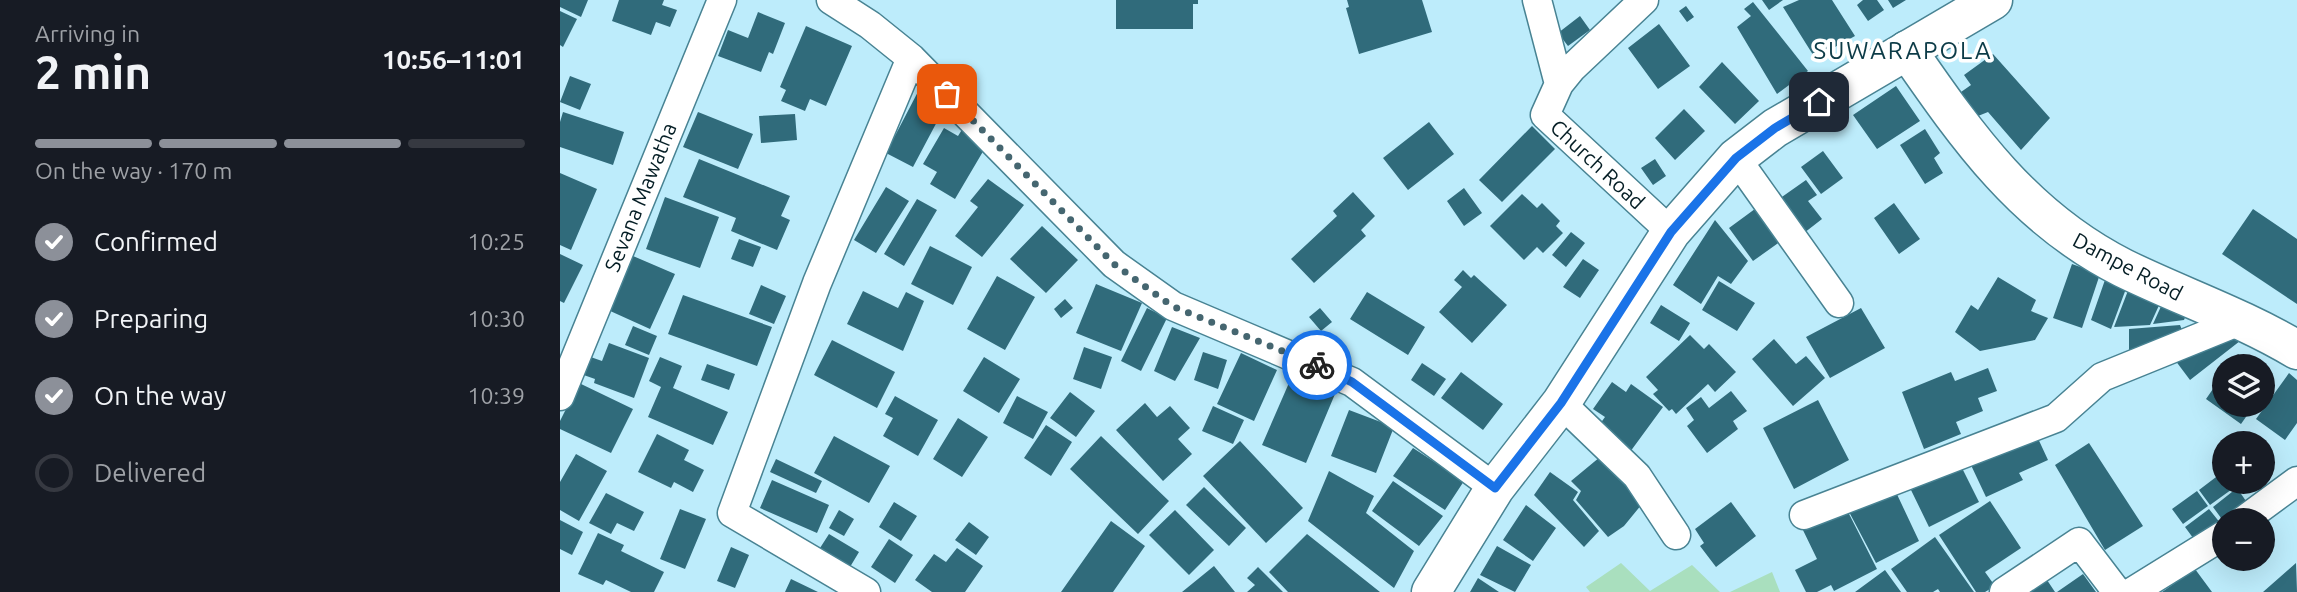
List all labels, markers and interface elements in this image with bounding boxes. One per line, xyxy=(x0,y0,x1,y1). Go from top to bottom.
text: Arriving in xyxy=(35,21,140,46)
district label: SUWARAPOLA xyxy=(1813,37,1993,64)
text: 10:56–11:01 xyxy=(382,45,525,74)
text: 2 min xyxy=(35,46,151,98)
pin xyxy=(917,64,977,124)
pin xyxy=(1789,72,1849,132)
icon: bag xyxy=(928,75,966,113)
icon: home xyxy=(1800,83,1838,121)
street label: Church Road xyxy=(1546,114,1650,214)
street label: Sevana Mawatha xyxy=(599,119,681,275)
text: On the way · 170 m xyxy=(35,158,232,183)
icon: check xyxy=(35,223,73,261)
text: Confirmed xyxy=(94,227,218,256)
street label: Dampe Road xyxy=(2069,227,2187,305)
text: 10:25 xyxy=(467,229,525,254)
icon: check xyxy=(35,300,73,338)
text: Preparing xyxy=(94,304,208,333)
text: 10:30 xyxy=(467,306,525,331)
courier xyxy=(1282,330,1352,400)
icon: bike xyxy=(1298,346,1336,384)
map controls xyxy=(2212,354,2275,571)
button: layers xyxy=(2212,354,2275,417)
icon: check xyxy=(35,377,73,415)
text: On the way xyxy=(94,381,226,410)
text: 10:39 xyxy=(467,383,525,408)
button: + xyxy=(2212,431,2275,494)
text: Delivered xyxy=(94,458,206,487)
button: − xyxy=(2212,508,2275,571)

